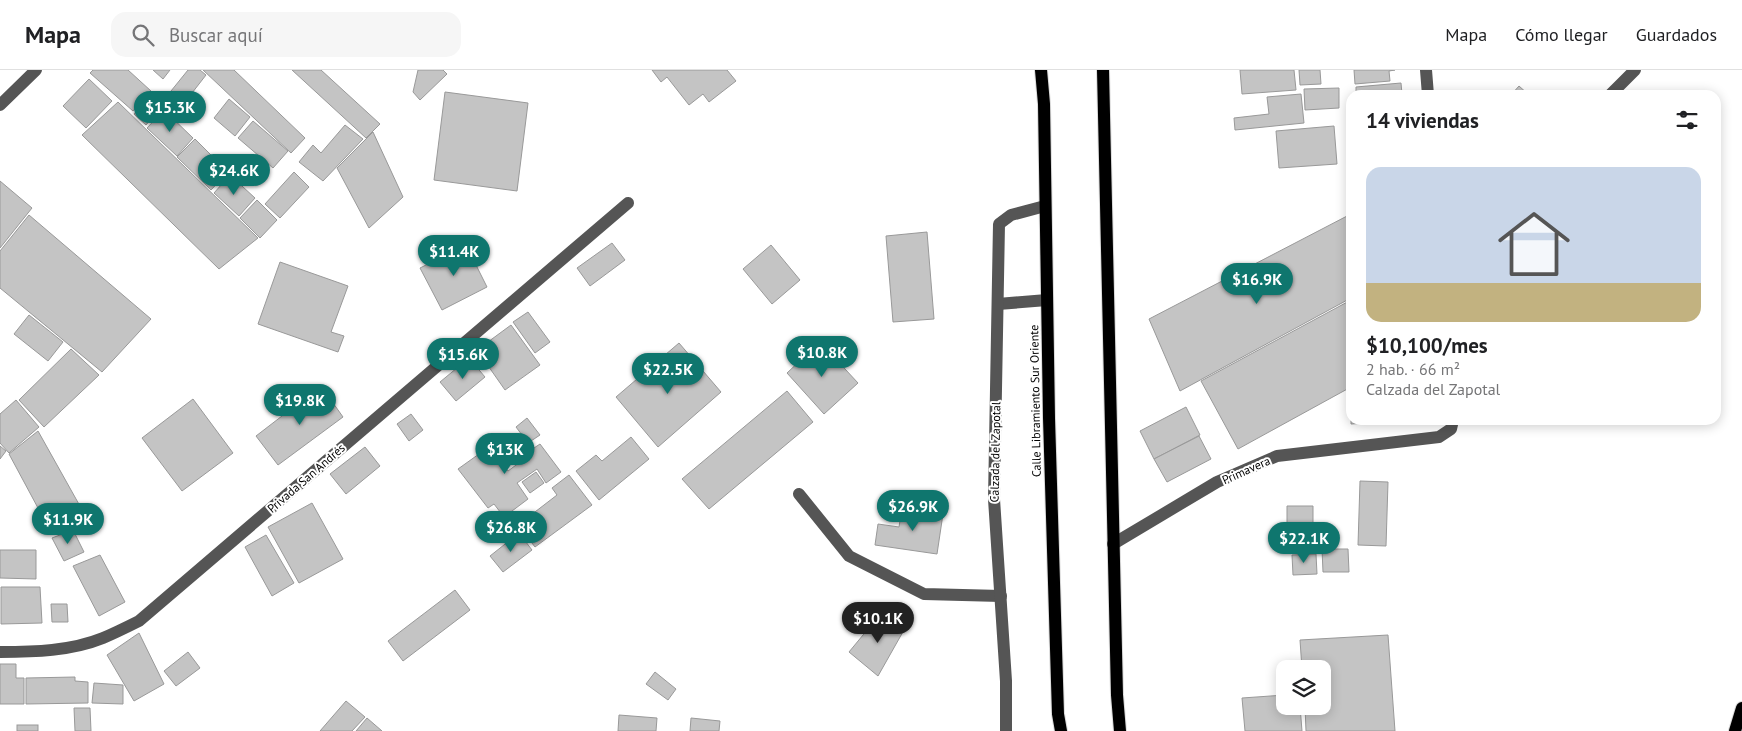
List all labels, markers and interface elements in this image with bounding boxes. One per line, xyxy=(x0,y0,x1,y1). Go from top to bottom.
search box xyxy=(111,12,461,57)
text: Mapa xyxy=(25,19,81,50)
icon: search xyxy=(129,21,157,49)
text: Buscar aquí xyxy=(169,23,263,47)
text: Mapa xyxy=(1445,23,1487,46)
text: Cómo llegar xyxy=(1515,23,1608,46)
text: Guardados xyxy=(1636,23,1717,46)
pin: $15.3K xyxy=(129,90,211,133)
text: $15.3K xyxy=(145,97,195,117)
icon: filters xyxy=(1673,106,1701,134)
text: 14 viviendas xyxy=(1366,107,1479,134)
pin: $24.6K xyxy=(193,154,275,196)
text: $24.6K xyxy=(209,160,259,180)
icon: home xyxy=(1489,199,1579,289)
pin: $11.4K xyxy=(413,234,495,277)
text: $11.4K xyxy=(429,241,479,261)
pin: $16.9K xyxy=(1216,262,1298,305)
text: $16.9K xyxy=(1232,269,1282,289)
street label: Calle Libramiento Sur Oriente xyxy=(1026,325,1044,477)
text: $10,100/mes xyxy=(1366,332,1488,359)
pin: $10.8K xyxy=(781,336,863,378)
pin: $15.6K xyxy=(422,338,504,380)
text: $10.8K xyxy=(797,342,847,362)
text: $15.6K xyxy=(438,344,488,364)
pin: $22.5K xyxy=(627,352,709,395)
text: $22.5K xyxy=(643,359,693,379)
text: 2 hab. · 66 m² xyxy=(1366,359,1460,379)
text: Calzada del Zapotal xyxy=(1366,379,1500,399)
pin: $19.8K xyxy=(259,384,341,426)
text: $19.8K xyxy=(275,390,325,410)
street label: Calzada del Zapotal xyxy=(987,401,1003,502)
pin: $13K xyxy=(475,432,535,475)
text: $13K xyxy=(486,439,524,459)
street label: Privada San Andrés xyxy=(264,440,348,516)
street label: Primavera xyxy=(1220,453,1272,487)
pin: $26.9K xyxy=(872,490,954,532)
text: $26.9K xyxy=(888,496,938,516)
pin: $11.9K xyxy=(27,502,109,545)
text: $11.9K xyxy=(43,509,93,529)
pin: $26.8K xyxy=(470,510,552,553)
text: $26.8K xyxy=(486,517,536,537)
pin: $22.1K xyxy=(1263,522,1345,564)
text: $22.1K xyxy=(1279,528,1329,548)
pin: $10.1K xyxy=(837,602,919,644)
text: $10.1K xyxy=(853,608,903,628)
map controls xyxy=(1276,660,1331,715)
button: layers xyxy=(1276,660,1331,715)

